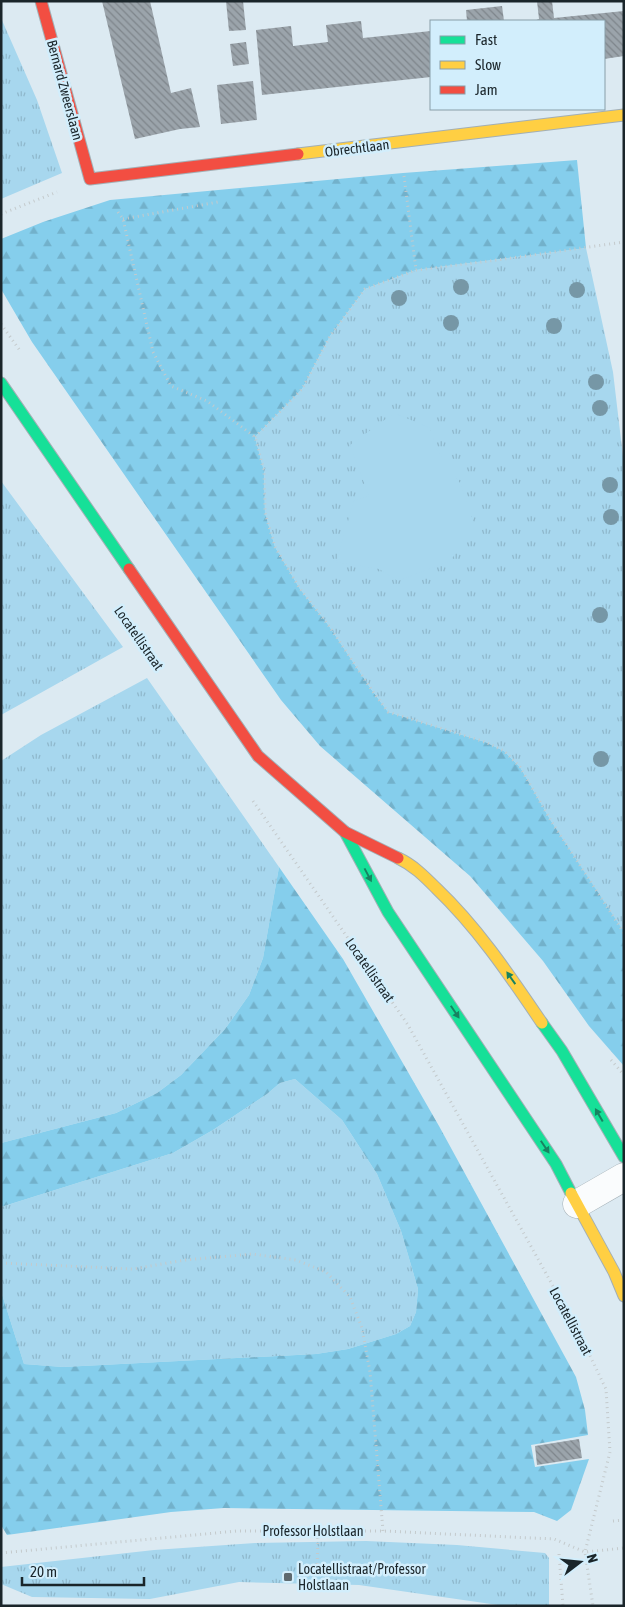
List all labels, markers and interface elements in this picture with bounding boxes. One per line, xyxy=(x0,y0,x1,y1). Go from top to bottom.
legend xyxy=(430,20,605,110)
text: Fast xyxy=(475,31,497,48)
street label: Bernard Zweerslaan xyxy=(44,38,86,142)
text: Slow xyxy=(475,56,501,73)
text: Jam xyxy=(475,81,498,98)
street label: Obrechtlaan xyxy=(324,136,390,160)
street label: Locatellistraat xyxy=(111,603,167,673)
one-way arrow xyxy=(364,867,372,882)
street label: Locatellistraat xyxy=(342,935,398,1005)
one-way arrow xyxy=(506,972,516,985)
one-way arrow xyxy=(450,1005,460,1019)
one-way arrow xyxy=(595,1108,604,1121)
one-way arrow xyxy=(540,1140,550,1154)
street label: Locatellistraat xyxy=(546,1284,596,1358)
street label: Professor Holstlaan xyxy=(262,1523,364,1539)
north arrow xyxy=(555,1537,605,1587)
text: N xyxy=(584,1552,601,1565)
scale bar xyxy=(22,1554,145,1586)
place label: Locatellistraat/Professor Holstlaan xyxy=(298,1561,426,1593)
text: 20 m xyxy=(30,1563,57,1580)
marker: Locatellistraat/Professor Holstlaan xyxy=(282,1571,294,1583)

